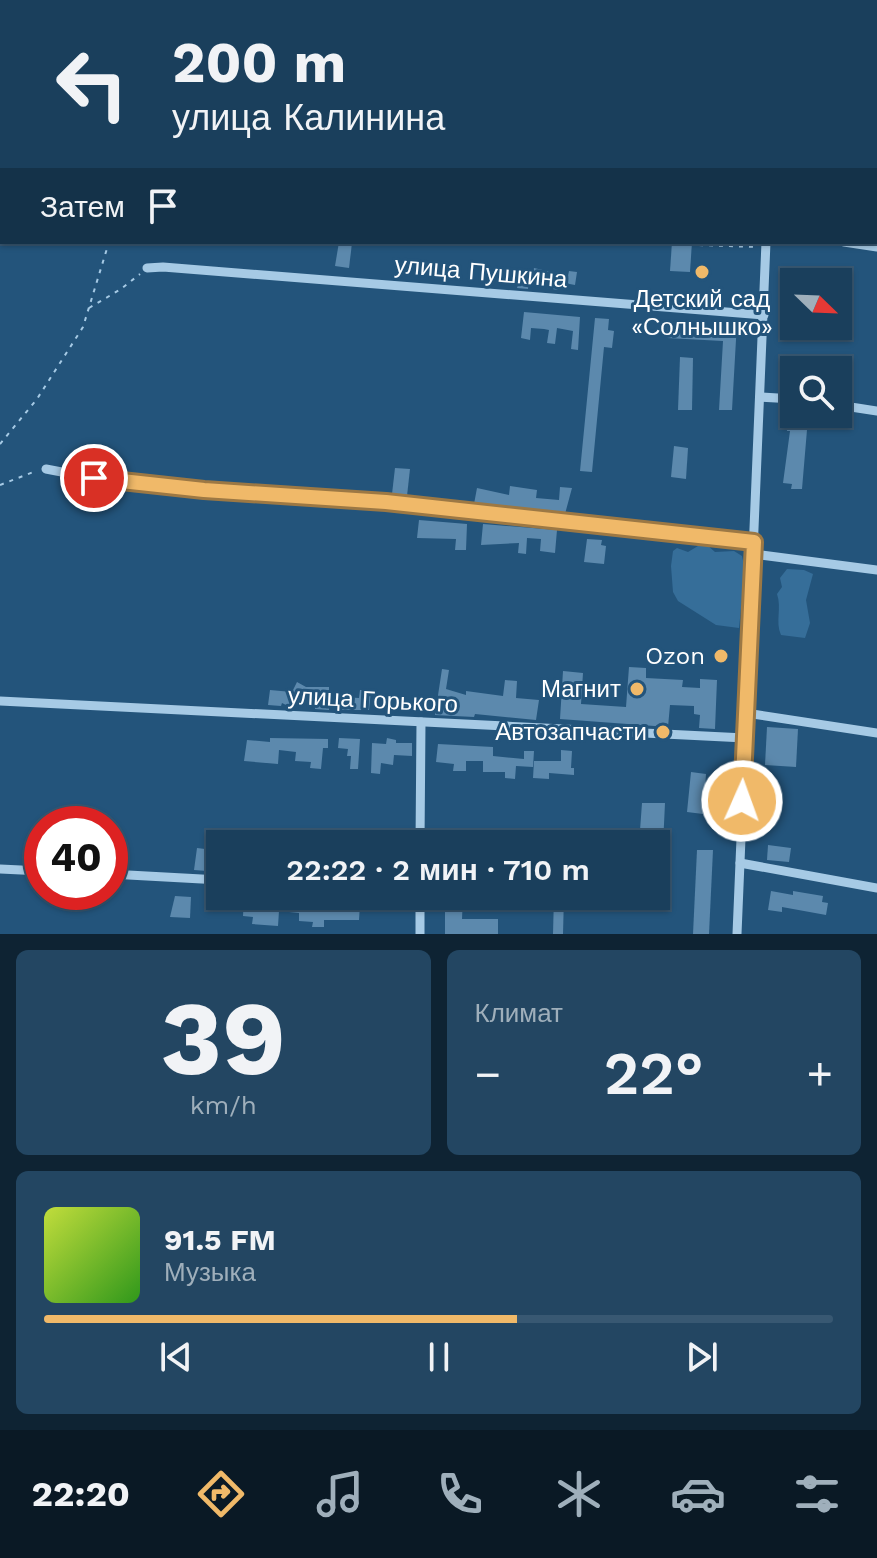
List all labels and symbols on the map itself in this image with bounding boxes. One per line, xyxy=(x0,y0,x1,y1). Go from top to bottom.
street label: улица Пушкина xyxy=(394,251,569,294)
marker: Детский сад «Солнышко» xyxy=(693,263,711,281)
north arrow xyxy=(780,268,852,340)
place label: Детский сад «Солнышко» xyxy=(631,285,773,341)
pin xyxy=(60,444,128,512)
place label: Ozon xyxy=(645,642,705,670)
marker: Ozon xyxy=(712,647,730,665)
place label: Магнит xyxy=(541,675,621,703)
marker: Магнит xyxy=(628,680,646,698)
street label: улица Горького xyxy=(287,682,459,718)
place label: Автозапчасти xyxy=(495,718,647,746)
marker: Автозапчасти xyxy=(654,723,672,741)
position arrow xyxy=(700,759,784,843)
speed limit sign: 40 xyxy=(24,806,128,910)

